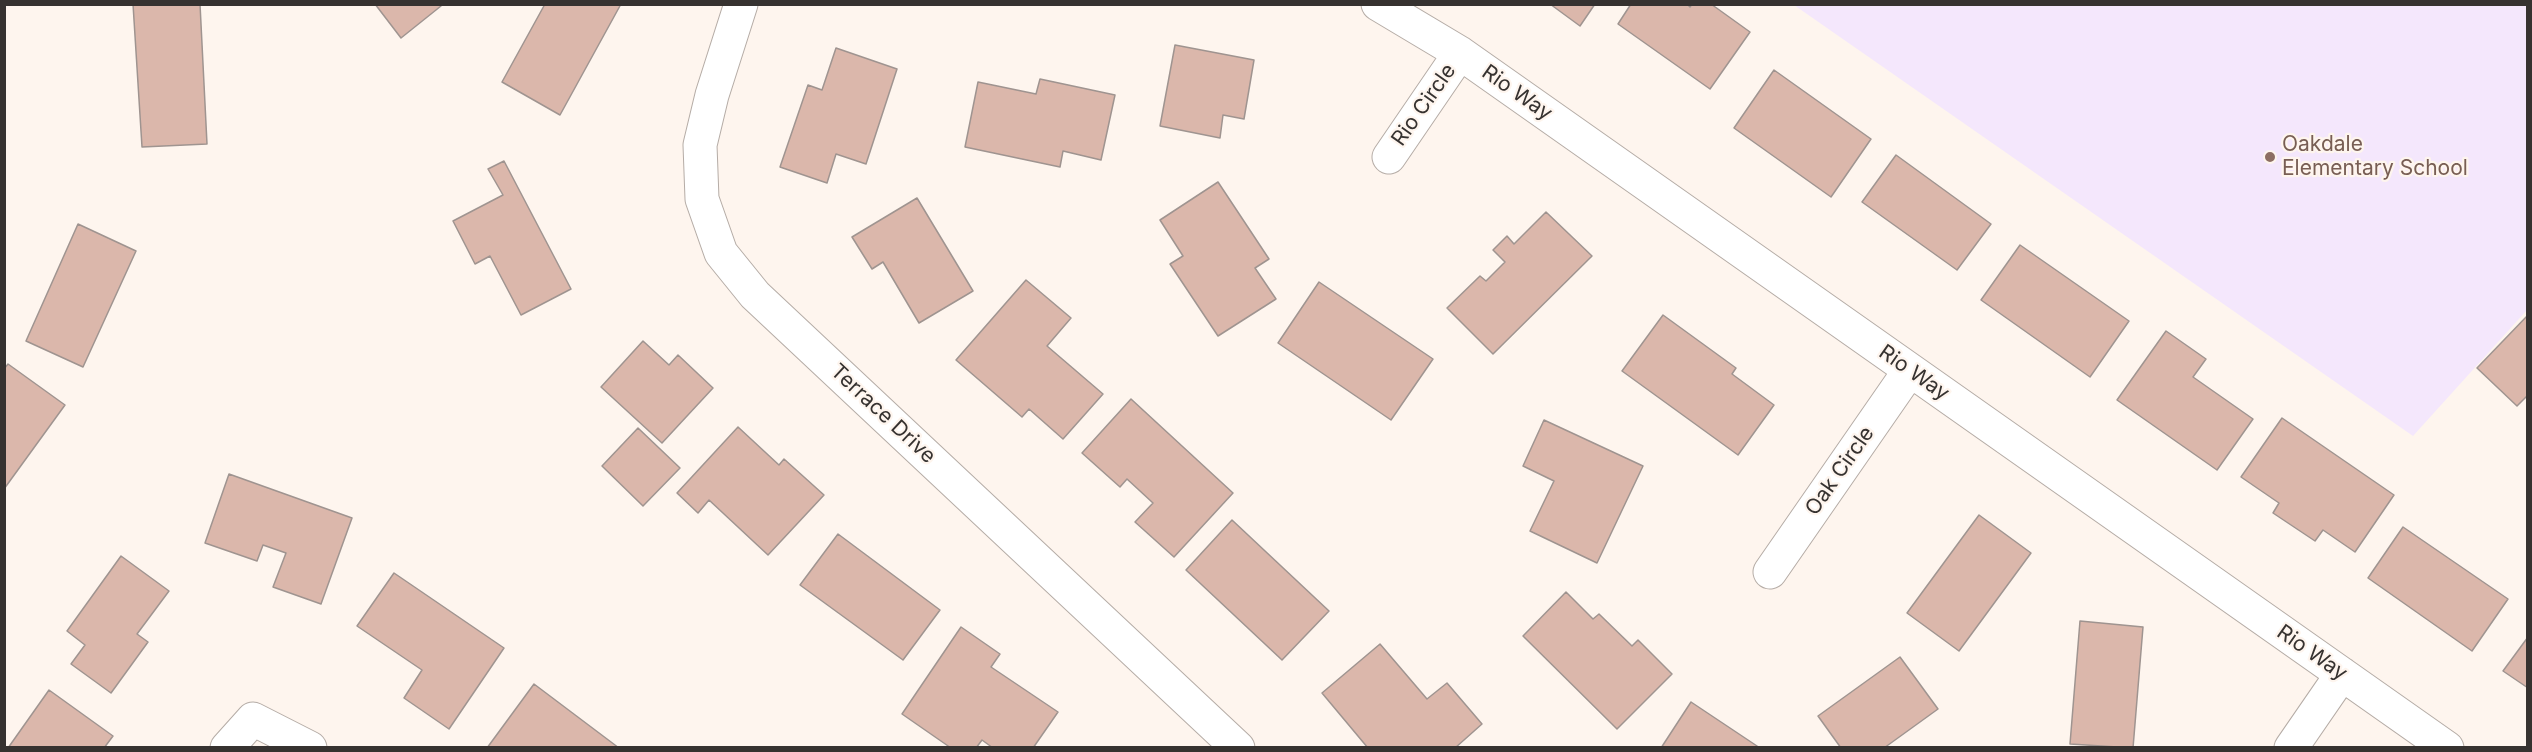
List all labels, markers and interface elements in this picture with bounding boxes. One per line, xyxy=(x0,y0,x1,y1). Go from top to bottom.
street label: Rio Circle xyxy=(1387,59,1461,151)
street label: Rio Way xyxy=(1477,60,1557,126)
place label: Oakdale Elementary School xyxy=(2282,132,2468,182)
marker: Oakdale Elementary School xyxy=(2263,150,2277,164)
street label: Rio Way xyxy=(1874,340,1954,406)
street label: Terrace Drive xyxy=(825,359,941,469)
street label: Oak Circle xyxy=(1800,422,1880,520)
street label: Rio Way xyxy=(2272,620,2352,686)

